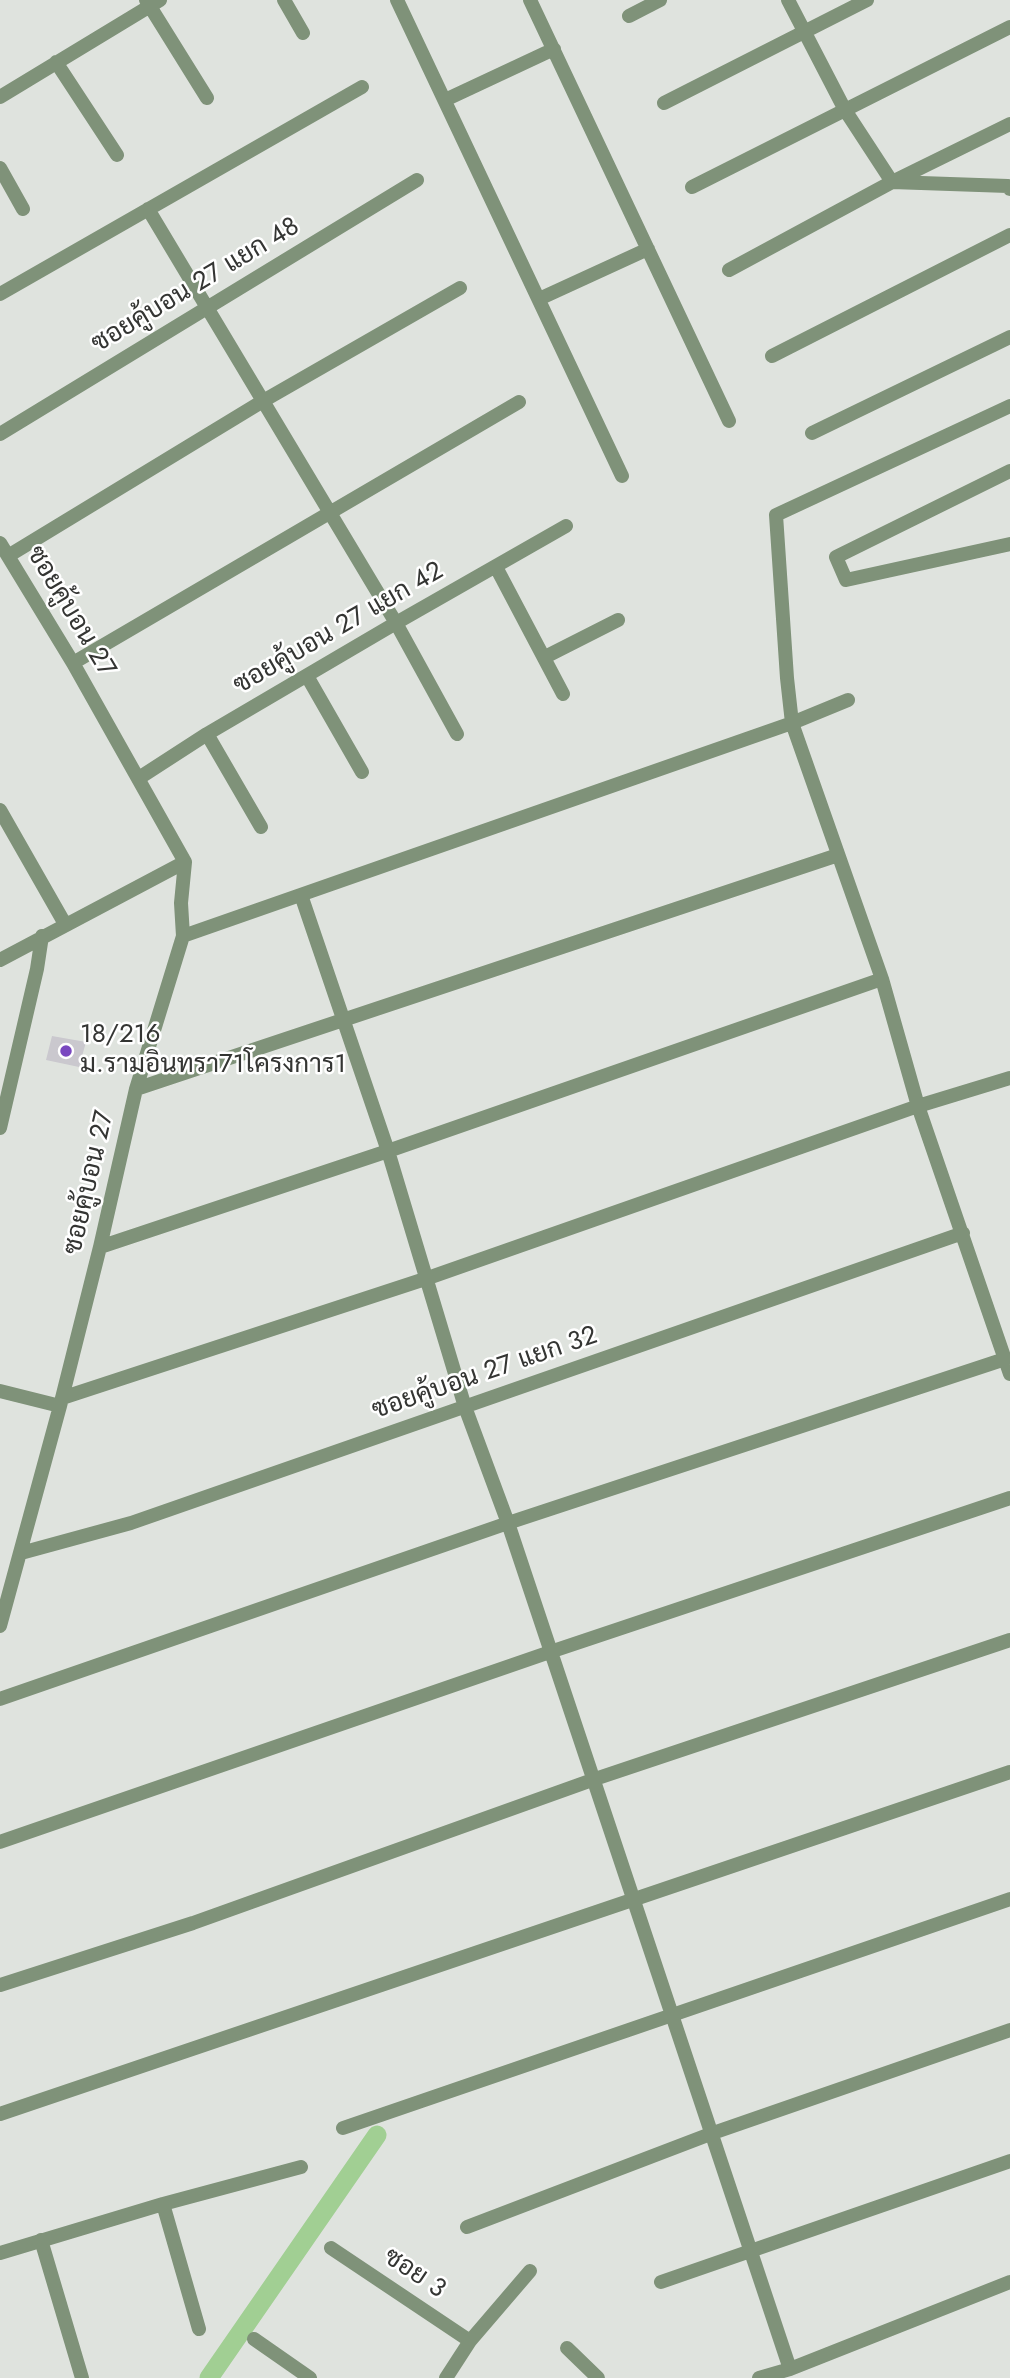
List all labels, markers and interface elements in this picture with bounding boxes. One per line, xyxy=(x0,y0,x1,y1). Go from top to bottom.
street label: ซอยคู้บอน 27 แยก 48 xyxy=(87,212,305,360)
street label: ซอยคู้บอน 27 xyxy=(19,541,121,683)
street label: ซอยคู้บอน 27 แยก 42 xyxy=(229,556,449,702)
place label: 18/216 ม.รามอินทรา71โครงการ1 xyxy=(80,1020,346,1082)
marker: 18/216 ม.รามอินทรา71โครงการ1 xyxy=(58,1043,74,1059)
street label: ซอยคู้บอน 27 xyxy=(58,1108,122,1258)
street label: ซอยคู้บอน 27 แยก 32 xyxy=(368,1321,602,1427)
street label: ซอย 3 xyxy=(377,2242,451,2306)

